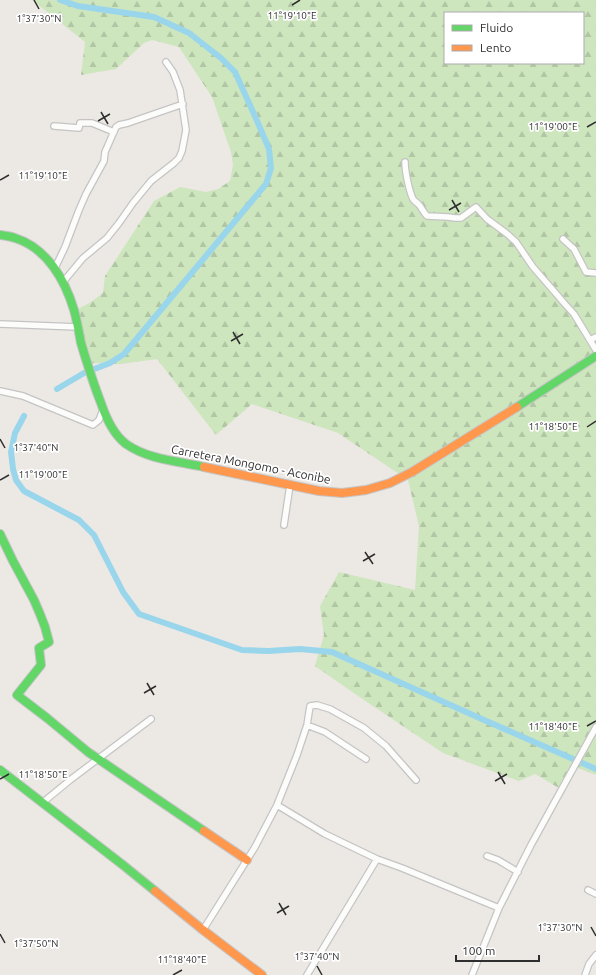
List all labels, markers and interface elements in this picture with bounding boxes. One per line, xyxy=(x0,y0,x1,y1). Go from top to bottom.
text: 11°19'10"E xyxy=(267,10,317,21)
legend xyxy=(444,12,584,64)
text: 1°37'30"N xyxy=(17,13,61,24)
text: Fluido xyxy=(480,21,513,34)
text: Lento xyxy=(480,41,511,54)
text: 11°19'00"E xyxy=(528,121,578,132)
text: 11°19'10"E xyxy=(18,170,68,181)
text: 11°18'50"E xyxy=(528,421,578,432)
text: 1°37'40"N xyxy=(14,442,58,453)
street label: Carretera Mongomo - Aconibe xyxy=(170,442,332,486)
text: 11°19'00"E xyxy=(18,469,68,480)
text: 11°18'40"E xyxy=(528,721,578,732)
text: 11°18'50"E xyxy=(18,769,68,780)
text: 1°37'30"N xyxy=(538,922,582,933)
scale bar xyxy=(456,937,539,963)
text: 1°37'50"N xyxy=(14,938,58,949)
text: 100 m xyxy=(462,944,495,957)
text: 1°37'40"N xyxy=(295,951,339,962)
text: 11°18'40"E xyxy=(157,954,207,965)

